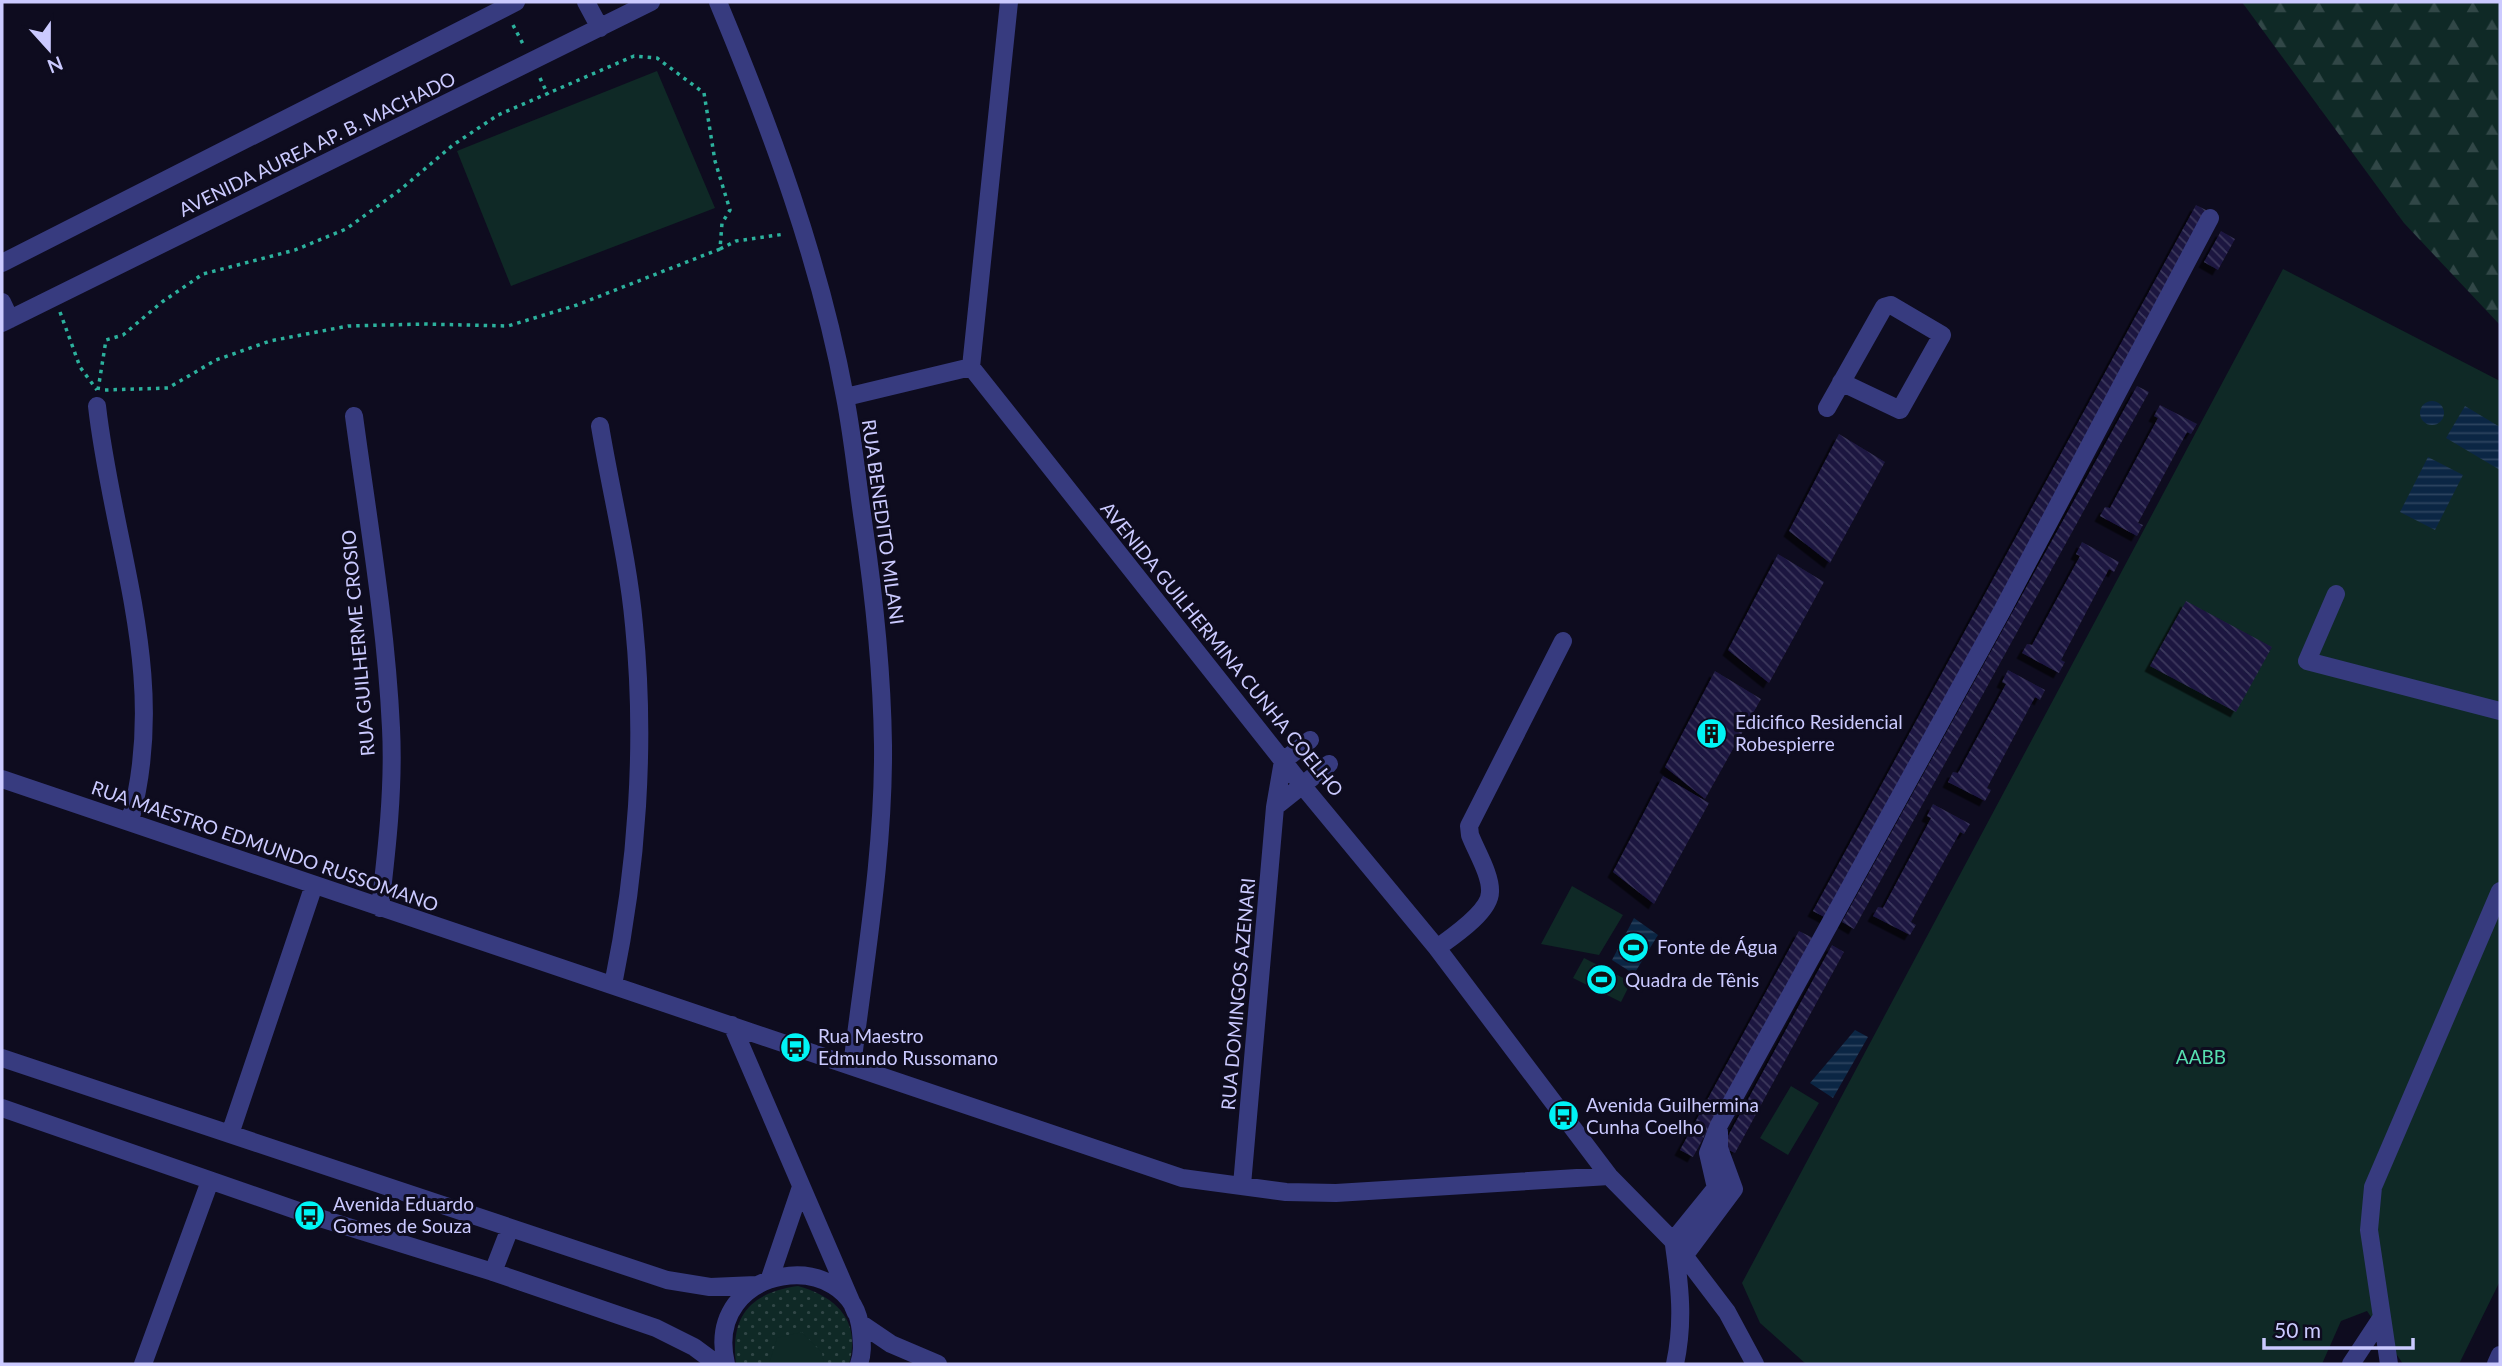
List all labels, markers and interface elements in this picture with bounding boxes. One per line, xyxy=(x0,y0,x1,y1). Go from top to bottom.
north arrow xyxy=(14,14,84,84)
text: N xyxy=(44,52,66,79)
street label: AVENIDA AUREA AP. B. MACHADO xyxy=(175,66,459,221)
street label: RUA BENEDITO MILANI xyxy=(858,418,909,626)
street label: AVENIDA GUILHERMINA CUNHA COELHO xyxy=(1096,497,1349,801)
street label: RUA GUILHERME CROSIO xyxy=(336,529,379,757)
place label: Edicifico Residencial Robespierre xyxy=(1735,710,1903,755)
building icon: Edicifico Residencial Robespierre xyxy=(1695,716,1729,750)
street label: RUA MAESTRO EDMUNDO RUSSOMANO xyxy=(89,775,442,916)
street label: RUA DOMINGOS AZENARI xyxy=(1216,877,1259,1111)
sports icon: Fonte de Água xyxy=(1617,930,1651,964)
place label: Fonte de Água xyxy=(1657,935,1778,958)
sports icon: Quadra de Tênis xyxy=(1585,963,1619,997)
place label: Quadra de Tênis xyxy=(1625,968,1759,991)
place label: Rua Maestro Edmundo Russomano xyxy=(818,1024,998,1069)
bus stop icon: Rua Maestro Edmundo Russomano xyxy=(778,1030,812,1064)
park label: AABB xyxy=(2176,1045,2226,1068)
place label: Avenida Guilhermina Cunha Coelho xyxy=(1586,1093,1759,1138)
bus stop icon: Avenida Guilhermina Cunha Coelho xyxy=(1546,1099,1580,1133)
place label: Avenida Eduardo Gomes de Souza xyxy=(333,1192,474,1237)
bus stop icon: Avenida Eduardo Gomes de Souza xyxy=(293,1198,327,1232)
scale bar xyxy=(2264,1306,2413,1350)
text: 50 m xyxy=(2274,1317,2321,1342)

